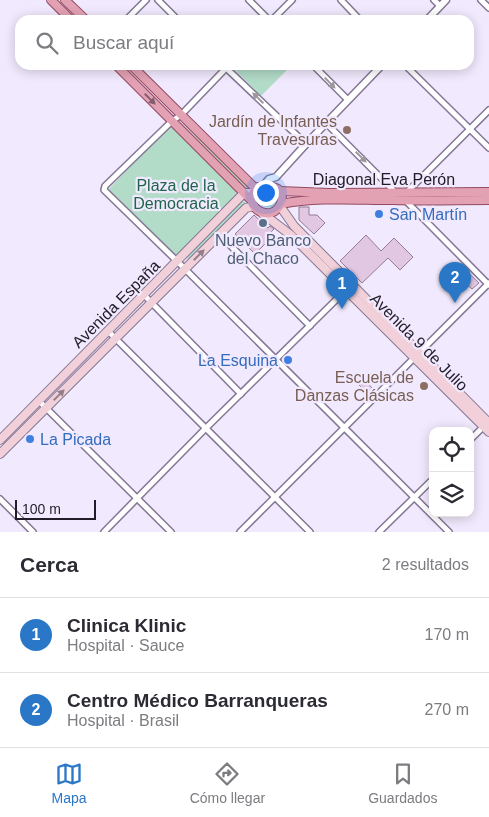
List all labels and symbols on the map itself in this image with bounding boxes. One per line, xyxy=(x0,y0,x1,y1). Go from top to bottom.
one-way arrow xyxy=(324,76,336,88)
one-way arrow xyxy=(252,92,264,104)
one-way arrow xyxy=(144,93,156,105)
place label: Jardín de Infantes Travesuras xyxy=(209,113,337,148)
marker: Jardín de Infantes Travesuras xyxy=(341,124,353,136)
one-way arrow xyxy=(355,151,367,163)
street label: Diagonal Eva Perón xyxy=(313,171,455,188)
park label: Plaza de la Democracia xyxy=(133,177,219,212)
your location xyxy=(253,180,279,206)
place label: San Martín xyxy=(389,206,467,223)
marker: San Martín xyxy=(373,208,385,220)
marker: Nuevo Banco del Chaco xyxy=(257,217,269,229)
place label: Nuevo Banco del Chaco xyxy=(215,232,311,267)
one-way arrow xyxy=(193,250,205,262)
street label: Avenida España xyxy=(69,257,163,351)
pin: 2 xyxy=(439,262,471,303)
pin: 1 xyxy=(326,268,358,309)
street label: Avenida 9 de Julio xyxy=(367,290,471,394)
place label: La Esquina xyxy=(198,352,278,369)
marker: La Esquina xyxy=(282,354,294,366)
place label: Escuela de Danzas Clásicas xyxy=(295,369,414,404)
marker: Escuela de Danzas Clásicas xyxy=(418,380,430,392)
one-way arrow xyxy=(53,389,65,401)
place label: La Picada xyxy=(40,431,111,448)
marker: La Picada xyxy=(24,433,36,445)
scale bar xyxy=(15,497,96,520)

